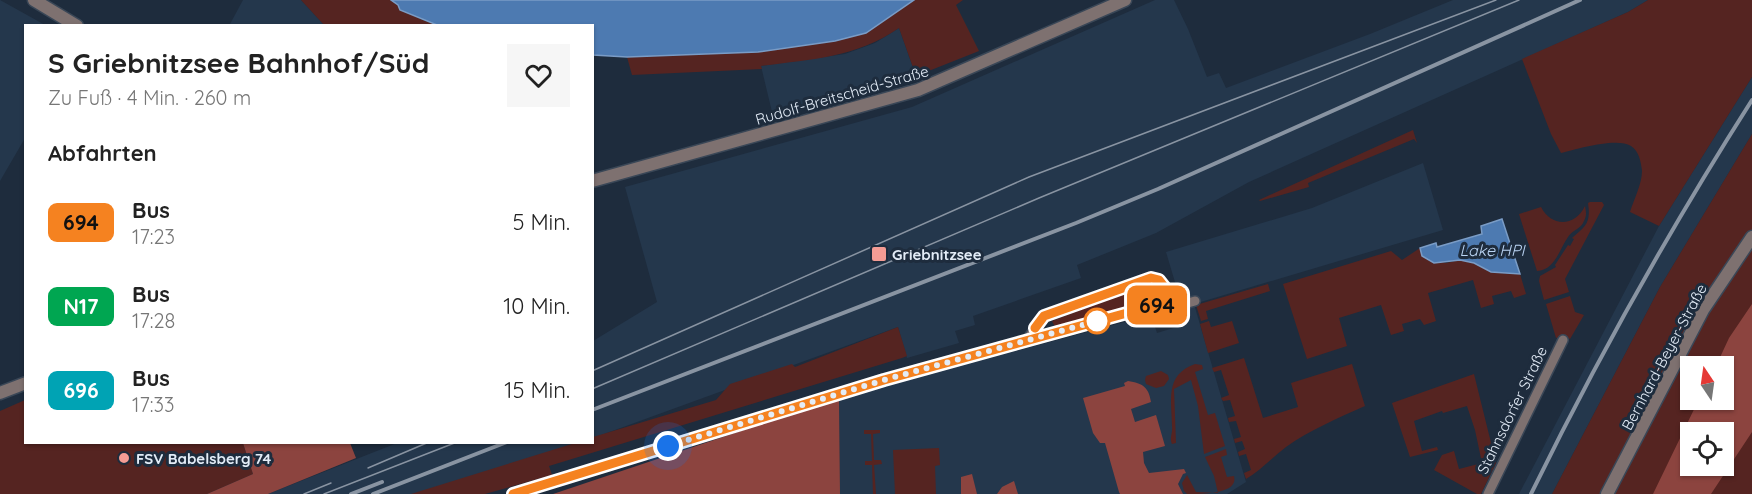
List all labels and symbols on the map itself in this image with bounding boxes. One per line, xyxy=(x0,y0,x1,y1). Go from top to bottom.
street label: Rudolf-Breitscheid-Straße xyxy=(753,61,931,129)
water label: Lake HPI xyxy=(1460,240,1526,260)
marker: Griebnitzsee xyxy=(870,245,888,263)
place label: Griebnitzsee xyxy=(892,245,982,264)
street label: Bernhard-Beyer-Straße xyxy=(1617,281,1711,433)
line badge: 694 xyxy=(1122,286,1192,324)
unlabelled marker xyxy=(1084,308,1110,334)
street label: Stahnsdorfer Straße xyxy=(1473,343,1551,477)
north arrow xyxy=(1680,356,1734,410)
your location xyxy=(653,431,683,461)
place label: FSV Babelsberg 74 xyxy=(136,449,271,468)
marker: FSV Babelsberg 74 xyxy=(117,451,131,465)

